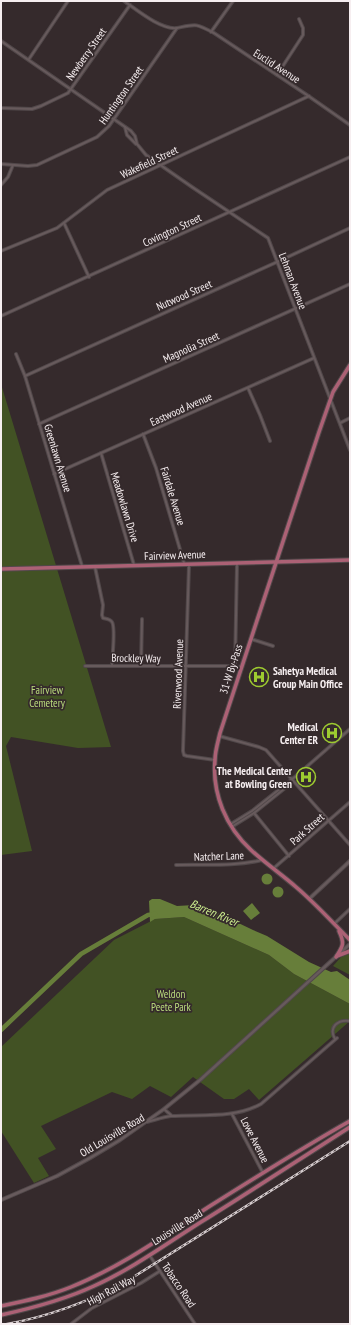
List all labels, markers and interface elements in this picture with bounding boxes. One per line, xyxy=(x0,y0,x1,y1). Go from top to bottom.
street label: Newberry Street xyxy=(63,25,109,83)
street label: Euclid Avenue xyxy=(251,46,303,87)
street label: Huntington Street xyxy=(96,63,146,127)
street label: Wakefield Street xyxy=(118,143,180,181)
street label: Covington Street xyxy=(140,210,204,250)
street label: Lehman Avenue xyxy=(276,251,310,312)
street label: Nutwood Street xyxy=(154,277,214,313)
street label: Magnolia Street xyxy=(161,328,221,366)
street label: Eastwood Avenue xyxy=(148,389,215,429)
street label: Greenlawn Avenue xyxy=(41,422,75,494)
street label: Fairdale Avenue xyxy=(157,465,189,527)
street label: Meadowlawn Drive xyxy=(108,470,142,544)
street label: Fairview Avenue xyxy=(144,547,206,563)
street label: Riverwood Avenue xyxy=(170,638,186,709)
street label: 31-W By-Pass xyxy=(216,642,246,696)
street label: Brockley Way xyxy=(111,651,162,665)
place label: Sahetya Medical Group Main Office xyxy=(273,664,343,691)
hospital icon: Sahetya Medical Group Main Office xyxy=(248,666,270,688)
park label: Fairview Cemetery xyxy=(29,683,66,710)
place label: Medical Center ER xyxy=(280,720,318,747)
hospital icon: Medical Center ER xyxy=(321,722,343,744)
place label: The Medical Center at Bowling Green xyxy=(217,764,293,791)
hospital icon: The Medical Center at Bowling Green xyxy=(295,766,317,788)
street label: Park Street xyxy=(287,810,327,848)
street label: Natcher Lane xyxy=(194,848,245,864)
water label: Barren River xyxy=(188,896,242,930)
park label: Weldon Peete Park xyxy=(151,987,192,1014)
street label: Old Louisville Road xyxy=(77,1110,147,1160)
street label: Lowe Avenue xyxy=(238,1115,273,1166)
street label: Louisville Road xyxy=(149,1206,205,1248)
street label: Tobacco Road xyxy=(159,1260,199,1310)
street label: High Rail Way xyxy=(85,1271,138,1309)

